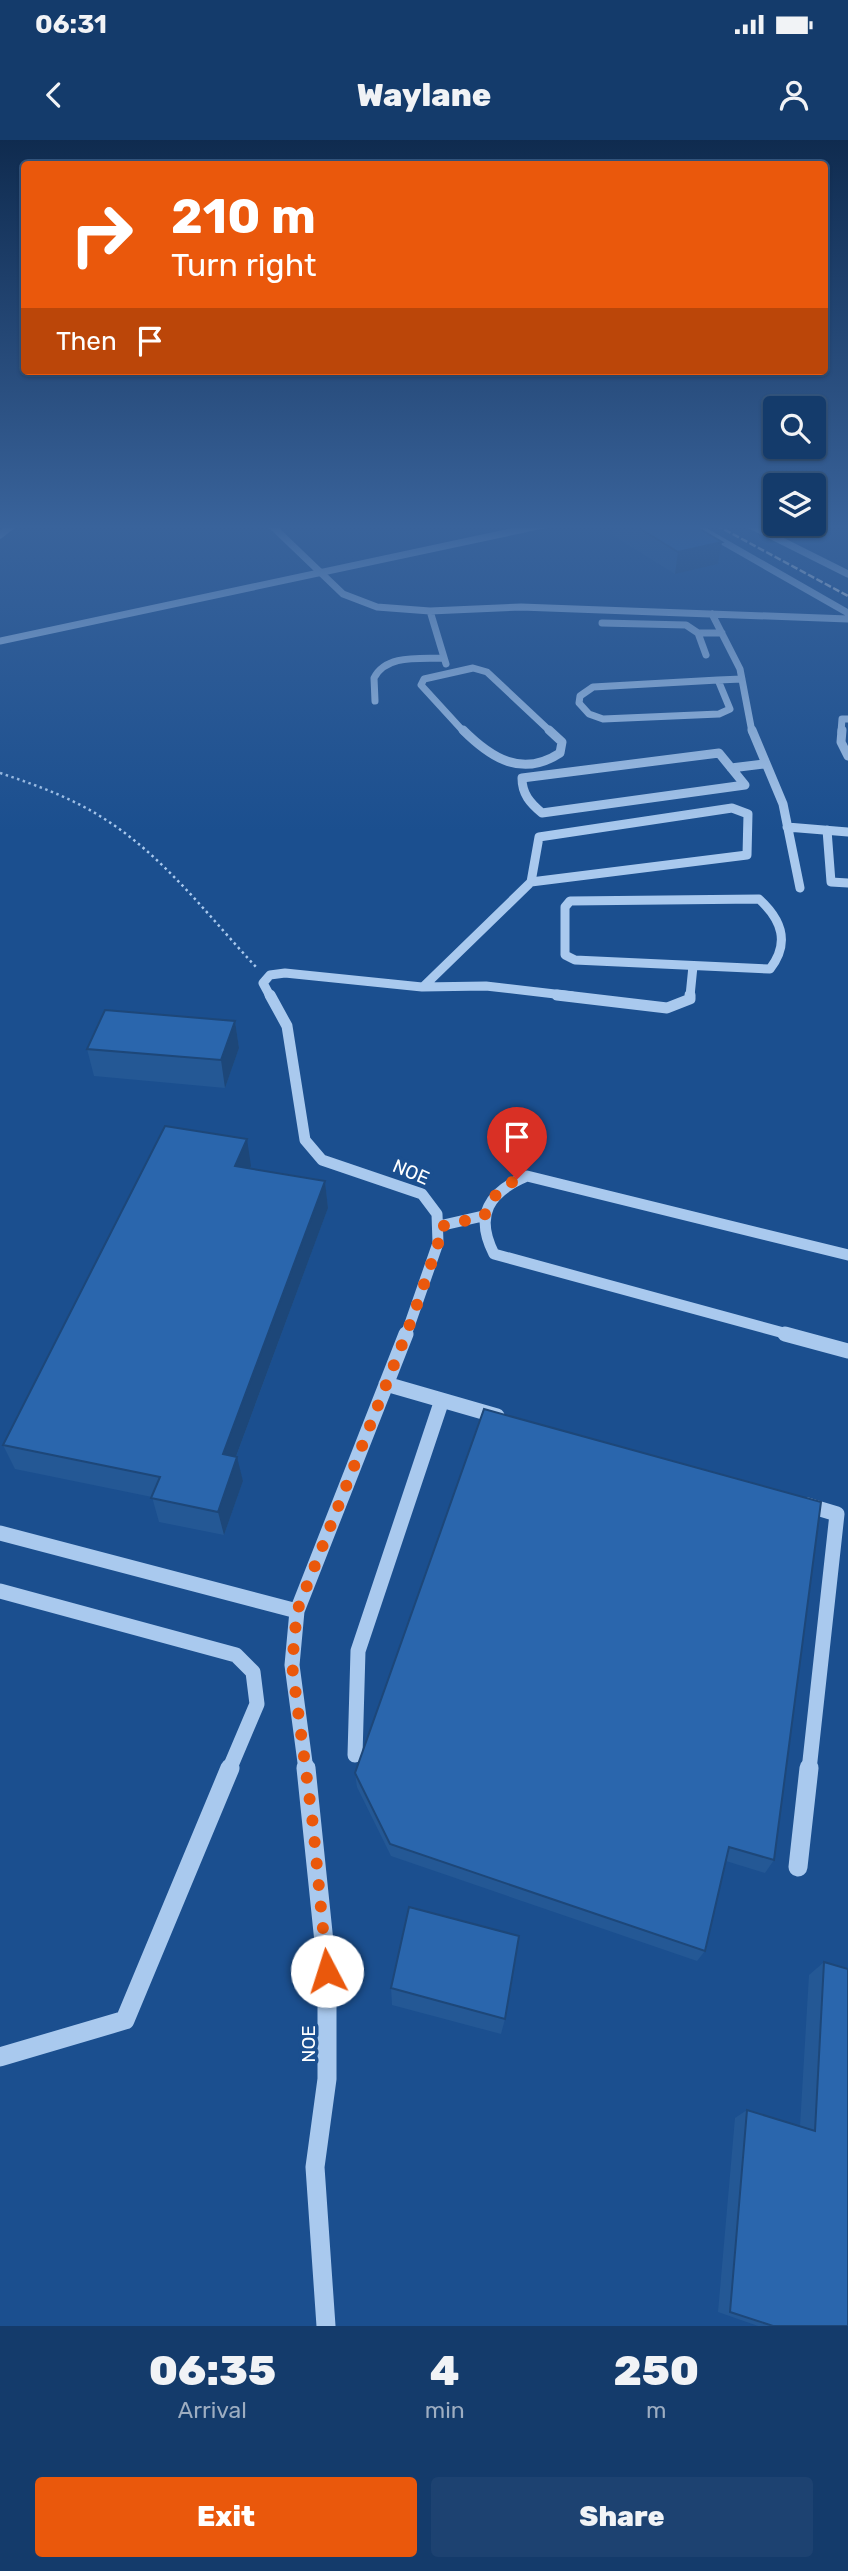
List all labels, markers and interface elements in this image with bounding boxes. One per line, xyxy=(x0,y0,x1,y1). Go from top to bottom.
text: 06:31 xyxy=(35,9,107,40)
icon: back xyxy=(35,76,73,114)
text: Waylane xyxy=(357,76,491,114)
icon: person xyxy=(775,76,813,114)
text: 210 m xyxy=(171,187,316,245)
icon: right xyxy=(56,189,147,280)
text: Turn right xyxy=(171,246,316,284)
icon: arrive xyxy=(131,322,169,360)
text: Then xyxy=(56,326,117,357)
map controls xyxy=(763,396,826,536)
button: search xyxy=(763,396,826,459)
button: layers xyxy=(763,473,826,536)
pin xyxy=(487,1107,547,1179)
icon: arrive xyxy=(498,1118,536,1156)
street label: NOE xyxy=(389,1154,433,1190)
position arrow xyxy=(290,1934,364,2008)
street label: NOE xyxy=(297,2025,320,2063)
text: 06:35 xyxy=(149,2346,276,2396)
text: 4 xyxy=(430,2346,460,2396)
text: 250 xyxy=(613,2346,699,2396)
text: Arrival xyxy=(178,2396,247,2424)
text: min xyxy=(425,2396,465,2424)
text: m xyxy=(646,2396,667,2424)
button: Exit xyxy=(35,2477,417,2557)
button: Share xyxy=(431,2477,813,2557)

